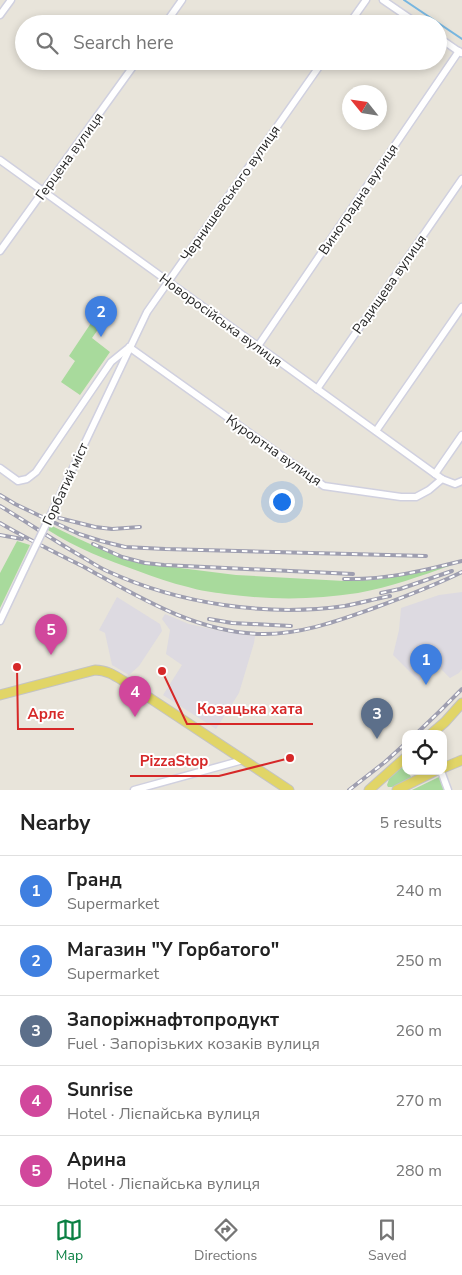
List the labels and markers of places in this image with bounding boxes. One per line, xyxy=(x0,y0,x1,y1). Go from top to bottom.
pin: 2 xyxy=(85,296,117,337)
pin: 5 xyxy=(35,614,67,655)
pin: 1 xyxy=(410,644,442,685)
pin: 4 xyxy=(119,676,151,717)
callout: Козацька хата xyxy=(187,694,313,724)
pin: 3 xyxy=(361,698,393,739)
callout: Арлє xyxy=(18,699,74,729)
callout: PizzaStop xyxy=(130,746,219,776)

